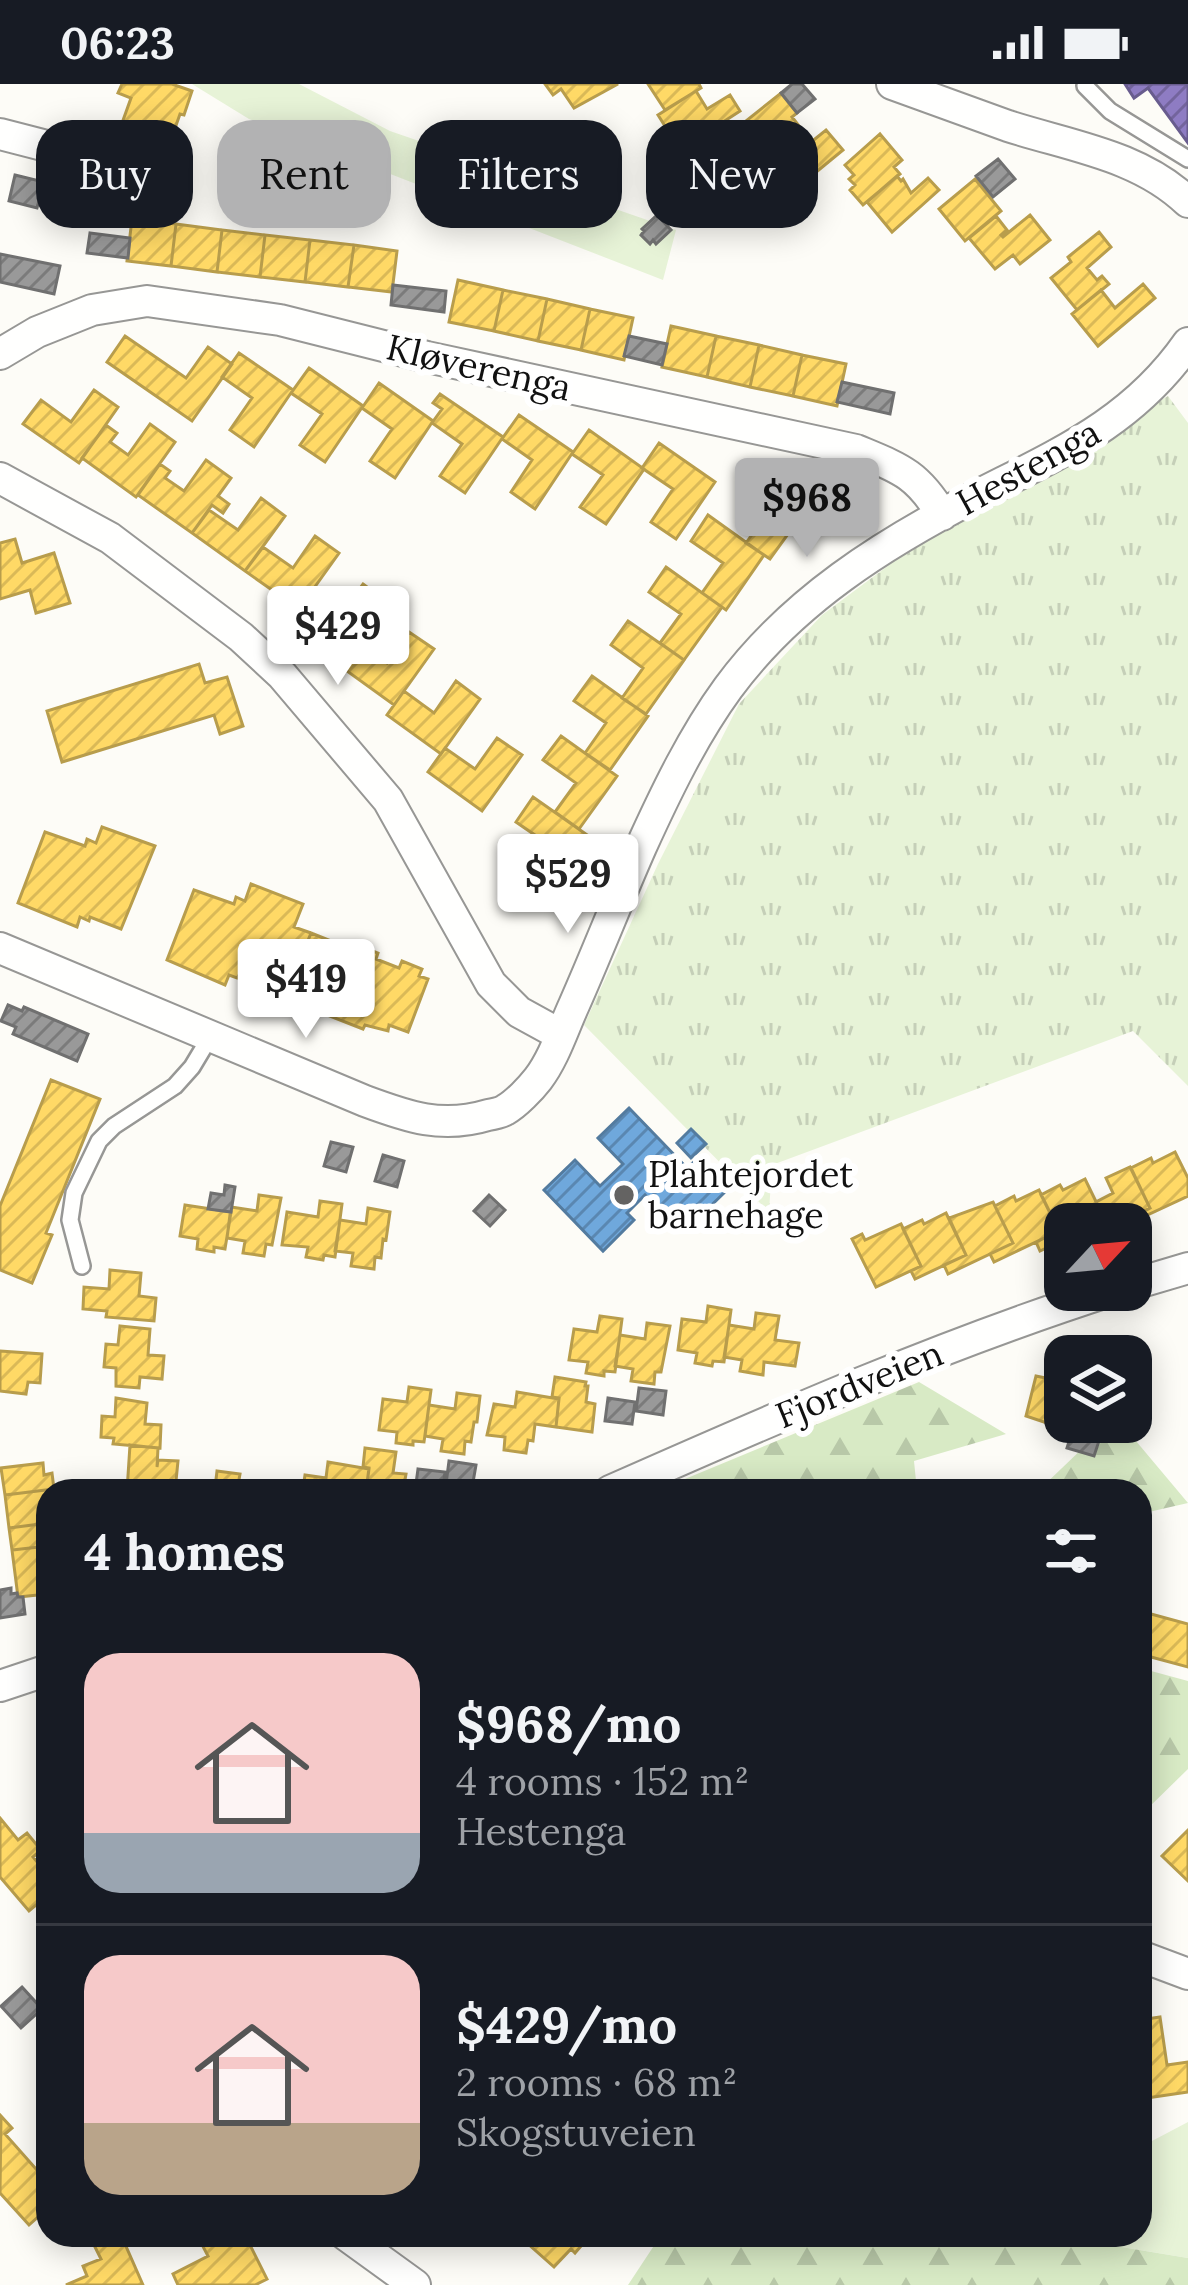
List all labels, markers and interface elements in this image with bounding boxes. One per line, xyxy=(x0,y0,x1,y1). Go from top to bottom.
text: 06:23 xyxy=(60,14,175,71)
chip: Buy xyxy=(36,120,193,228)
chip: Rent xyxy=(217,120,391,228)
chip: Filters xyxy=(415,120,622,228)
chip: New xyxy=(646,120,818,228)
street label: Kløverenga xyxy=(382,323,576,411)
street label: Hestenga xyxy=(948,409,1108,525)
pin: $968 xyxy=(736,458,878,560)
text: $968 xyxy=(762,472,852,522)
pin: $429 xyxy=(267,586,409,688)
text: $429 xyxy=(294,600,382,650)
pin: $529 xyxy=(497,834,639,936)
text: $529 xyxy=(524,848,612,898)
pin: $419 xyxy=(235,939,377,1041)
text: $419 xyxy=(265,953,347,1003)
place label: Plahtejordet barnehage xyxy=(648,1151,853,1238)
marker: Plahtejordet barnehage xyxy=(611,1182,637,1208)
north arrow xyxy=(1044,1203,1152,1311)
map controls xyxy=(1044,1203,1152,1443)
street label: Fjordveien xyxy=(769,1330,949,1438)
button: layers xyxy=(1044,1335,1152,1443)
icon: filters xyxy=(1038,1518,1104,1584)
text: 4 homes xyxy=(84,1519,285,1584)
text: $968/mo xyxy=(456,1691,681,1756)
icon: home xyxy=(180,1701,324,1845)
text: 4 rooms · 152 m² xyxy=(456,1756,749,1806)
text: Hestenga xyxy=(456,1806,626,1856)
text: $429/mo xyxy=(456,1992,677,2057)
icon: home xyxy=(180,2003,324,2147)
text: 2 rooms · 68 m² xyxy=(456,2057,737,2107)
text: Skogstuveien xyxy=(456,2107,696,2157)

